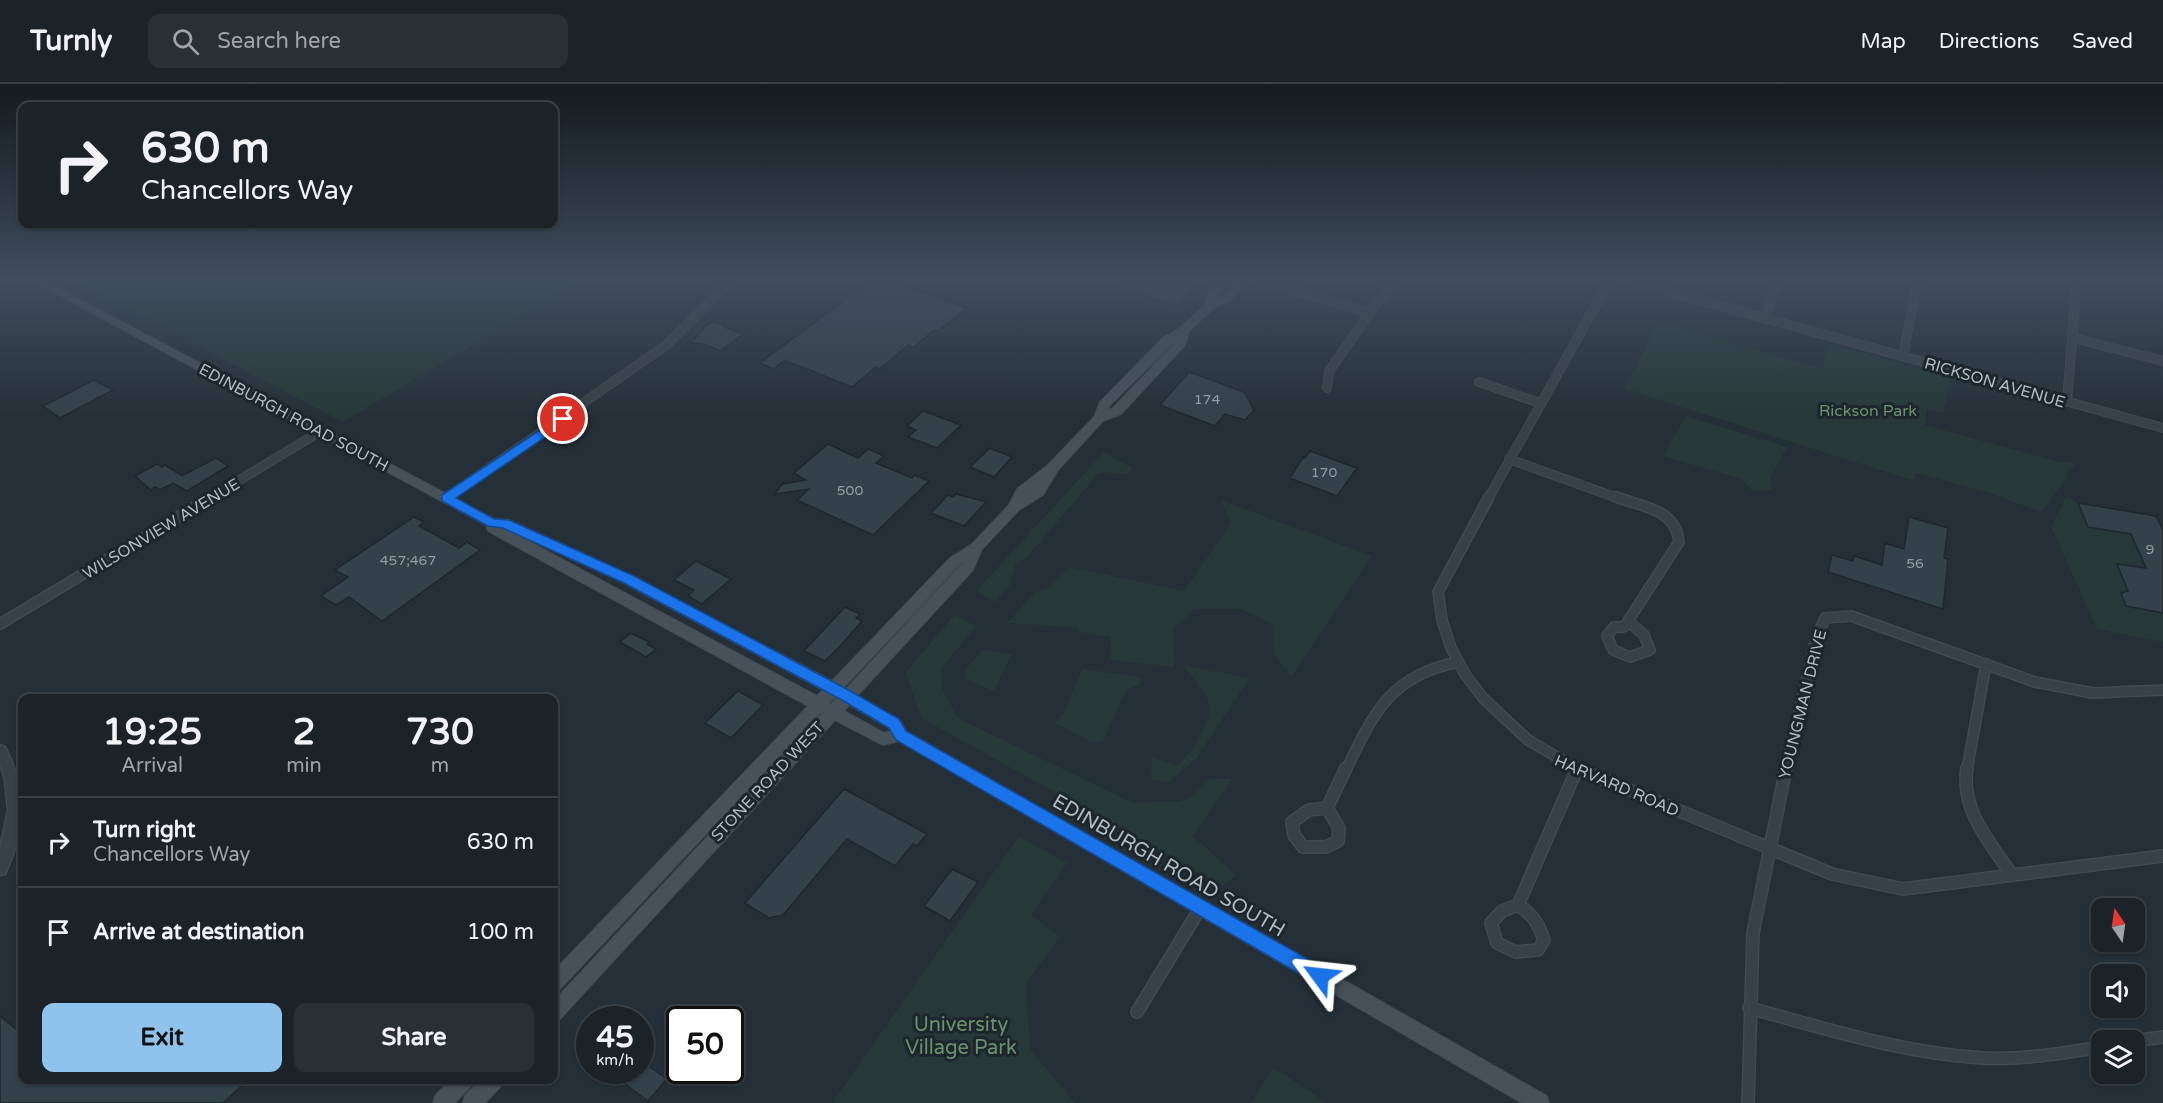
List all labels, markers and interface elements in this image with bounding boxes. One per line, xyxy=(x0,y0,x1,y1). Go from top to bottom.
search box xyxy=(148,14,568,68)
text: Turnly xyxy=(30,24,112,58)
icon: search xyxy=(169,25,202,58)
text: Search here xyxy=(217,28,341,54)
text: Map xyxy=(1860,29,1906,54)
text: Directions xyxy=(1939,29,2039,54)
text: Saved xyxy=(2072,29,2133,54)
text: 630 m xyxy=(141,123,270,174)
icon: right xyxy=(42,126,120,204)
text: Chancellors Way xyxy=(141,174,353,207)
street label: RICKSON AVENUE xyxy=(1922,353,2067,413)
street label: EDINBURGH ROAD SOUTH xyxy=(195,359,392,476)
house number: 174 xyxy=(1194,391,1220,408)
pin xyxy=(537,393,588,444)
park label: Rickson Park xyxy=(1819,401,1917,421)
icon: arrive xyxy=(546,402,579,435)
house number: 170 xyxy=(1311,464,1337,481)
street label: WILSONVIEW AVENUE xyxy=(79,474,244,584)
house number: 500 xyxy=(837,482,863,499)
house number: 9 xyxy=(2146,541,2154,558)
house number: 457;467 xyxy=(380,552,436,569)
house number: 56 xyxy=(1906,555,1924,572)
street label: YOUNGMAN DRIVE xyxy=(1775,627,1831,781)
text: 19:25 xyxy=(102,711,202,754)
text: 2 xyxy=(293,711,315,754)
text: 730 xyxy=(406,711,474,754)
street label: STONE ROAD WEST xyxy=(707,717,829,846)
street label: HARVARD ROAD xyxy=(1551,751,1682,821)
text: Arrival xyxy=(121,754,183,778)
text: min xyxy=(286,754,322,778)
text: m xyxy=(431,754,449,778)
street label: EDINBURGH ROAD SOUTH xyxy=(1048,789,1289,942)
text: Turn right xyxy=(93,817,195,843)
icon: right xyxy=(42,826,75,859)
text: 630 m xyxy=(467,829,534,855)
text: Chancellors Way xyxy=(93,843,250,867)
north arrow xyxy=(2091,898,2145,952)
map controls xyxy=(2091,898,2145,1084)
icon: arrive xyxy=(42,916,75,949)
text: Arrive at destination xyxy=(93,919,304,945)
text: 100 m xyxy=(467,919,534,945)
position arrow xyxy=(1288,944,1352,1008)
button: sound xyxy=(2091,964,2145,1018)
button: Exit xyxy=(42,1003,282,1072)
button: Share xyxy=(294,1003,534,1072)
speed limit sign: 50 xyxy=(666,1006,744,1084)
park label: University Village Park xyxy=(905,1013,1017,1060)
text: 45 xyxy=(596,1019,634,1056)
button: layers xyxy=(2091,1030,2145,1084)
text: km/h xyxy=(596,1051,634,1069)

